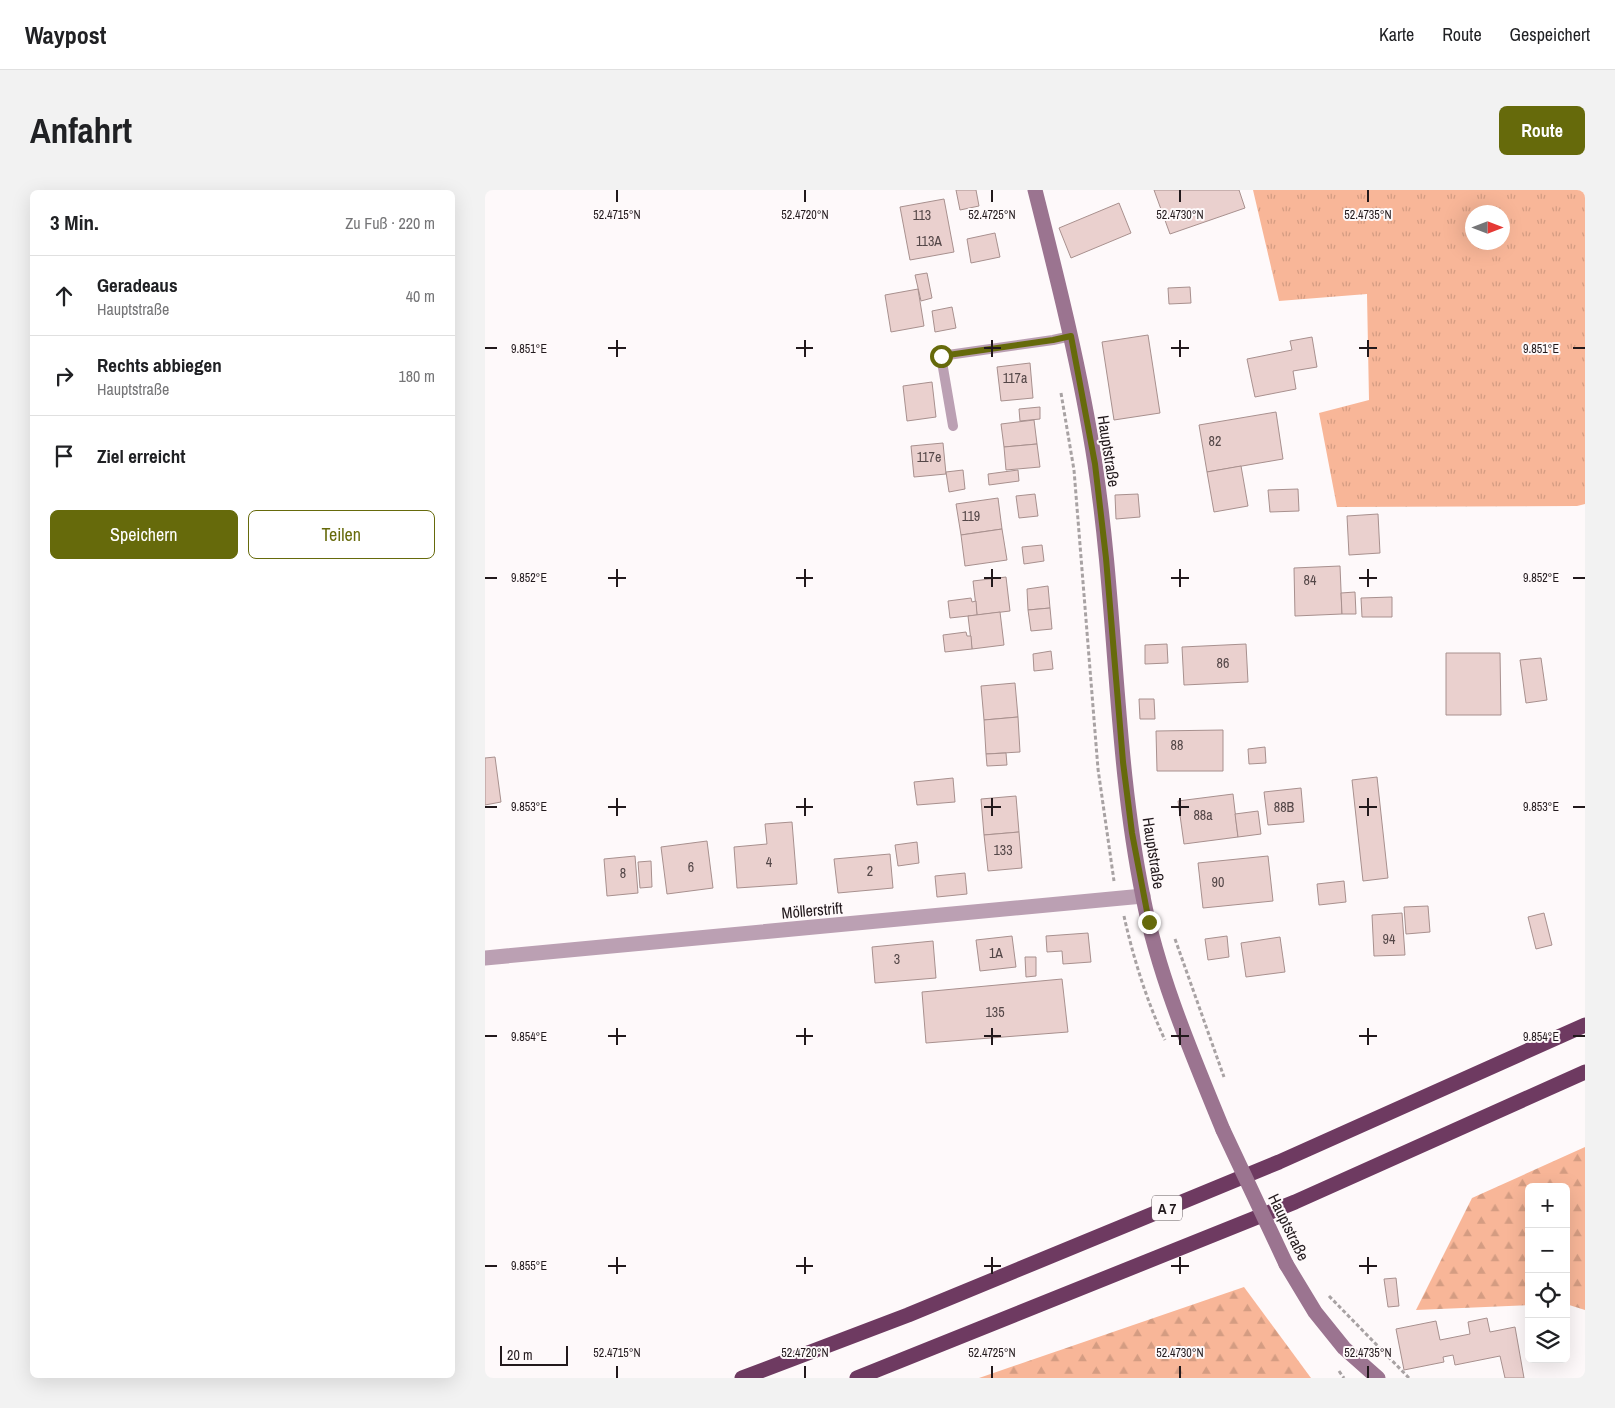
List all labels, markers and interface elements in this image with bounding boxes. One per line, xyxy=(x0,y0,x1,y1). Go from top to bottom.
text: Waypost xyxy=(25,19,106,51)
text: Karte xyxy=(1379,22,1414,47)
text: Route xyxy=(1442,22,1482,47)
text: Gespeichert xyxy=(1510,22,1590,47)
button: Route xyxy=(1499,106,1585,155)
text: Anfahrt xyxy=(30,107,132,154)
north arrow xyxy=(1465,205,1510,250)
house number: 113 xyxy=(913,206,931,224)
text: 52.4715°N xyxy=(593,207,641,223)
text: 52.4720°N xyxy=(781,207,829,223)
text: 52.4725°N xyxy=(968,207,1016,223)
text: 52.4730°N xyxy=(1156,207,1204,223)
text: 52.4735°N xyxy=(1344,207,1392,223)
text: 3 Min. xyxy=(50,208,99,237)
text: Zu Fuß · 220 m xyxy=(345,212,435,234)
house number: 113A xyxy=(916,232,942,250)
text: Geradeaus xyxy=(97,272,178,298)
icon: ahead xyxy=(50,282,78,310)
text: 40 m xyxy=(406,285,435,307)
text: Hauptstraße xyxy=(97,298,169,320)
text: 9.851°E xyxy=(511,341,547,357)
text: 9.851°E xyxy=(1523,341,1559,357)
route start xyxy=(930,345,953,368)
text: Rechts abbiegen xyxy=(97,352,222,378)
icon: right xyxy=(50,362,78,390)
text: 180 m xyxy=(399,365,435,387)
house number: 117a xyxy=(1003,369,1028,387)
text: Hauptstraße xyxy=(97,378,169,400)
street label: Hauptstraße xyxy=(1092,414,1126,488)
house number: 82 xyxy=(1209,432,1221,450)
icon: arrive xyxy=(50,442,78,470)
text: Ziel erreicht xyxy=(97,443,185,469)
house number: 117e xyxy=(917,448,941,466)
house number: 119 xyxy=(962,507,980,525)
button: Speichern xyxy=(50,510,238,559)
button: Teilen xyxy=(248,510,435,559)
text: 9.852°E xyxy=(511,570,547,586)
text: 9.852°E xyxy=(1523,570,1559,586)
house number: 84 xyxy=(1304,571,1317,589)
house number: 86 xyxy=(1217,654,1229,672)
house number: 88 xyxy=(1171,736,1183,754)
house number: 88B xyxy=(1274,798,1295,816)
text: 9.853°E xyxy=(511,799,547,815)
text: 9.853°E xyxy=(1523,799,1559,815)
house number: 88a xyxy=(1193,806,1213,824)
street label: Hauptstraße xyxy=(1137,816,1171,890)
house number: 133 xyxy=(993,841,1013,859)
house number: 4 xyxy=(766,853,773,871)
house number: 6 xyxy=(688,858,694,876)
house number: 2 xyxy=(867,862,873,880)
house number: 8 xyxy=(620,864,626,882)
house number: 90 xyxy=(1212,873,1224,891)
street label: Möllerstrift xyxy=(781,896,844,924)
route end xyxy=(1138,911,1161,934)
house number: 94 xyxy=(1383,930,1396,948)
house number: 1A xyxy=(989,944,1003,962)
house number: 3 xyxy=(894,950,900,968)
house number: 135 xyxy=(985,1003,1005,1021)
text: 9.854°E xyxy=(511,1029,547,1045)
text: 9.854°E xyxy=(1523,1029,1559,1045)
map controls xyxy=(1525,1183,1570,1363)
button: + xyxy=(1525,1183,1570,1228)
street label: Hauptstraße xyxy=(1263,1190,1315,1264)
road number: A 7 xyxy=(1152,1196,1182,1220)
button: − xyxy=(1525,1228,1570,1273)
text: 9.855°E xyxy=(511,1258,547,1274)
button: locate xyxy=(1525,1273,1570,1318)
button: layers xyxy=(1525,1318,1570,1363)
scale bar xyxy=(500,1343,567,1366)
text: 52.4715°N xyxy=(593,1345,641,1361)
text: 52.4720°N xyxy=(781,1345,829,1361)
text: 52.4725°N xyxy=(968,1345,1016,1361)
text: 52.4730°N xyxy=(1156,1345,1204,1361)
text: 52.4735°N xyxy=(1344,1345,1392,1361)
text: 20 m xyxy=(507,1346,533,1364)

